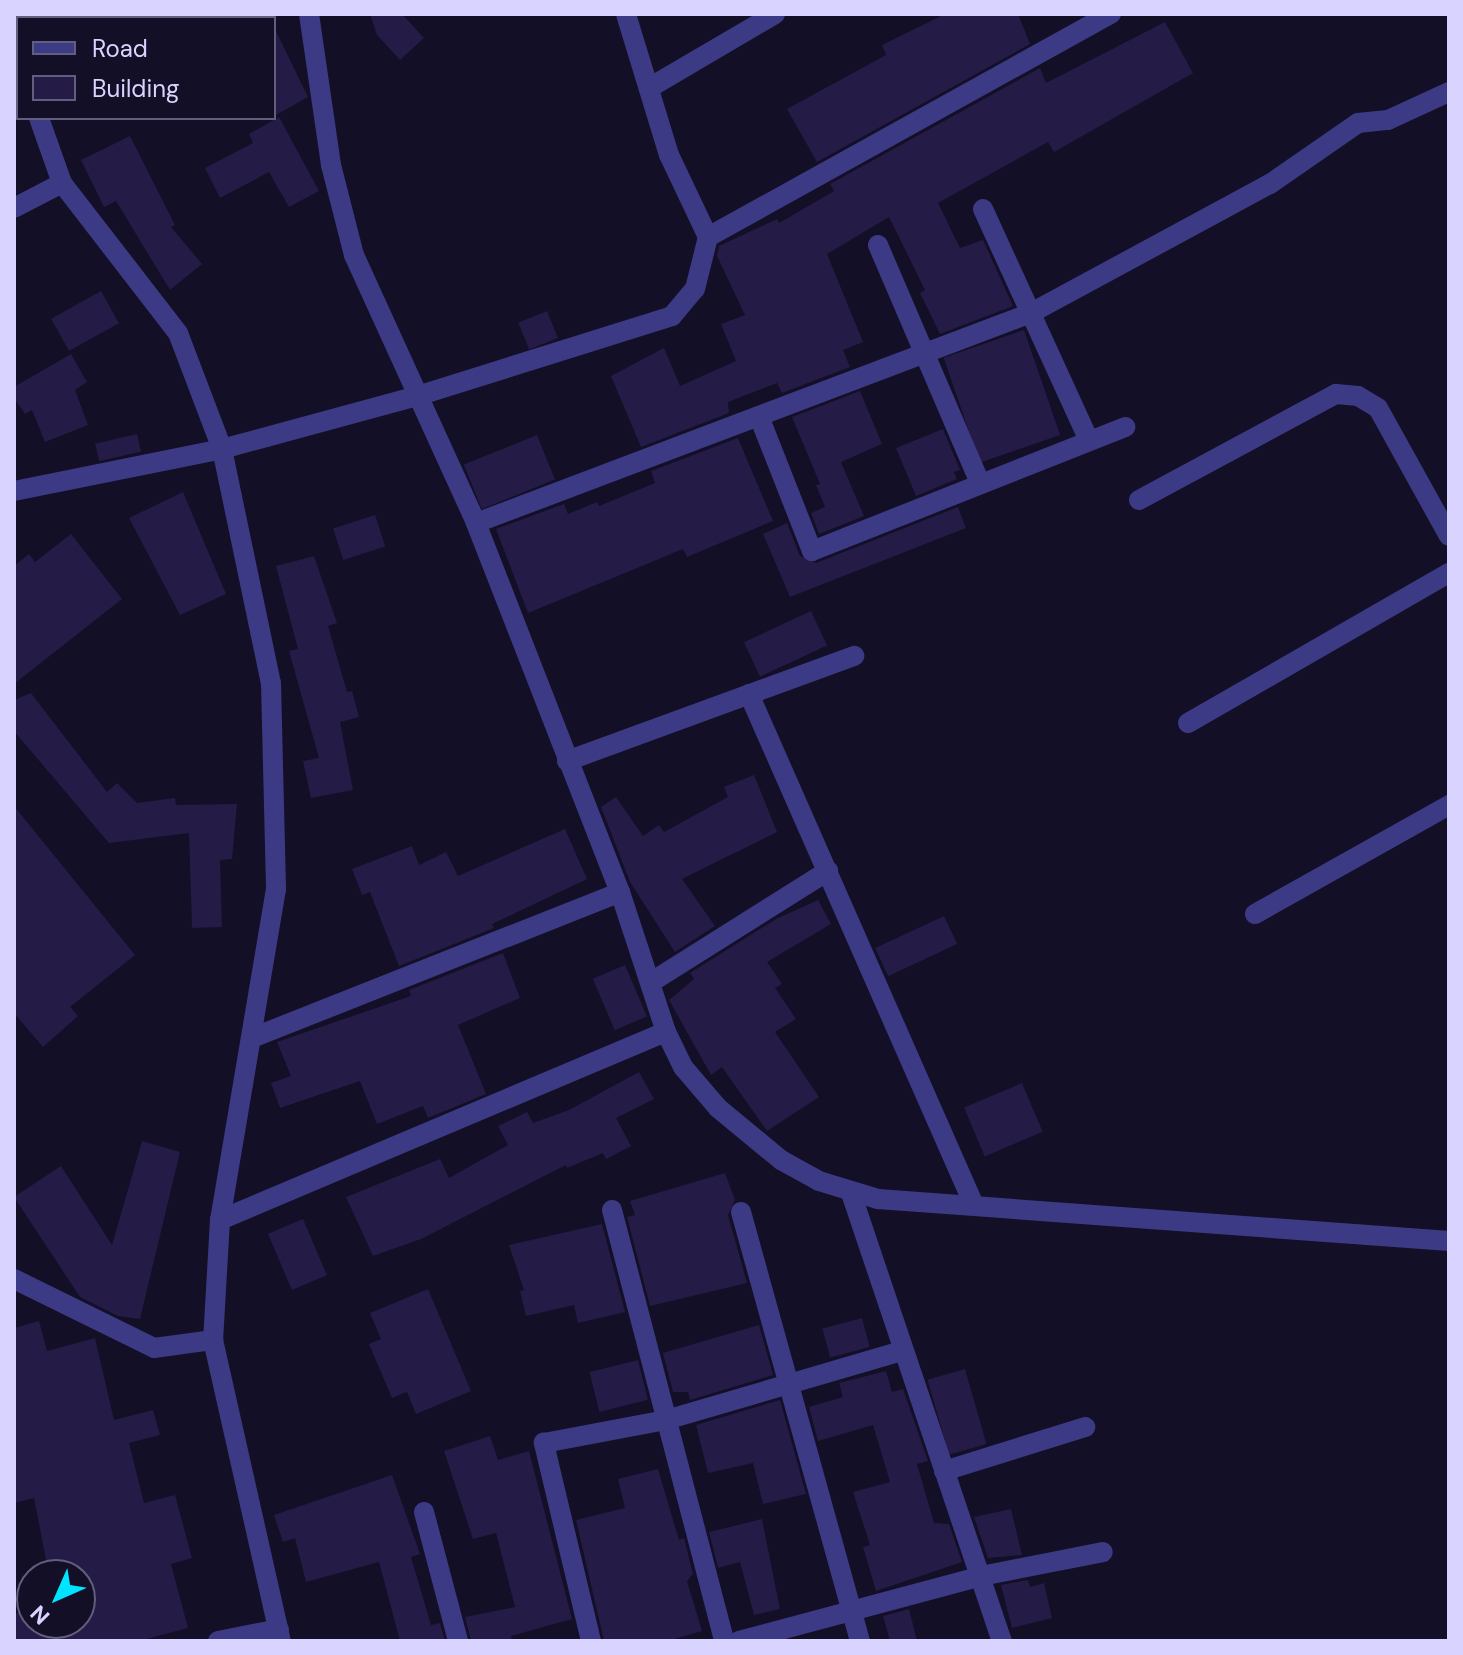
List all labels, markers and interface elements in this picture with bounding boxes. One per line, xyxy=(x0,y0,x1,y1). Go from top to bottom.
legend xyxy=(16,16,276,120)
text: Road xyxy=(92,33,148,64)
text: Building xyxy=(92,73,179,104)
north arrow xyxy=(16,1559,96,1639)
text: N xyxy=(24,1599,56,1631)

